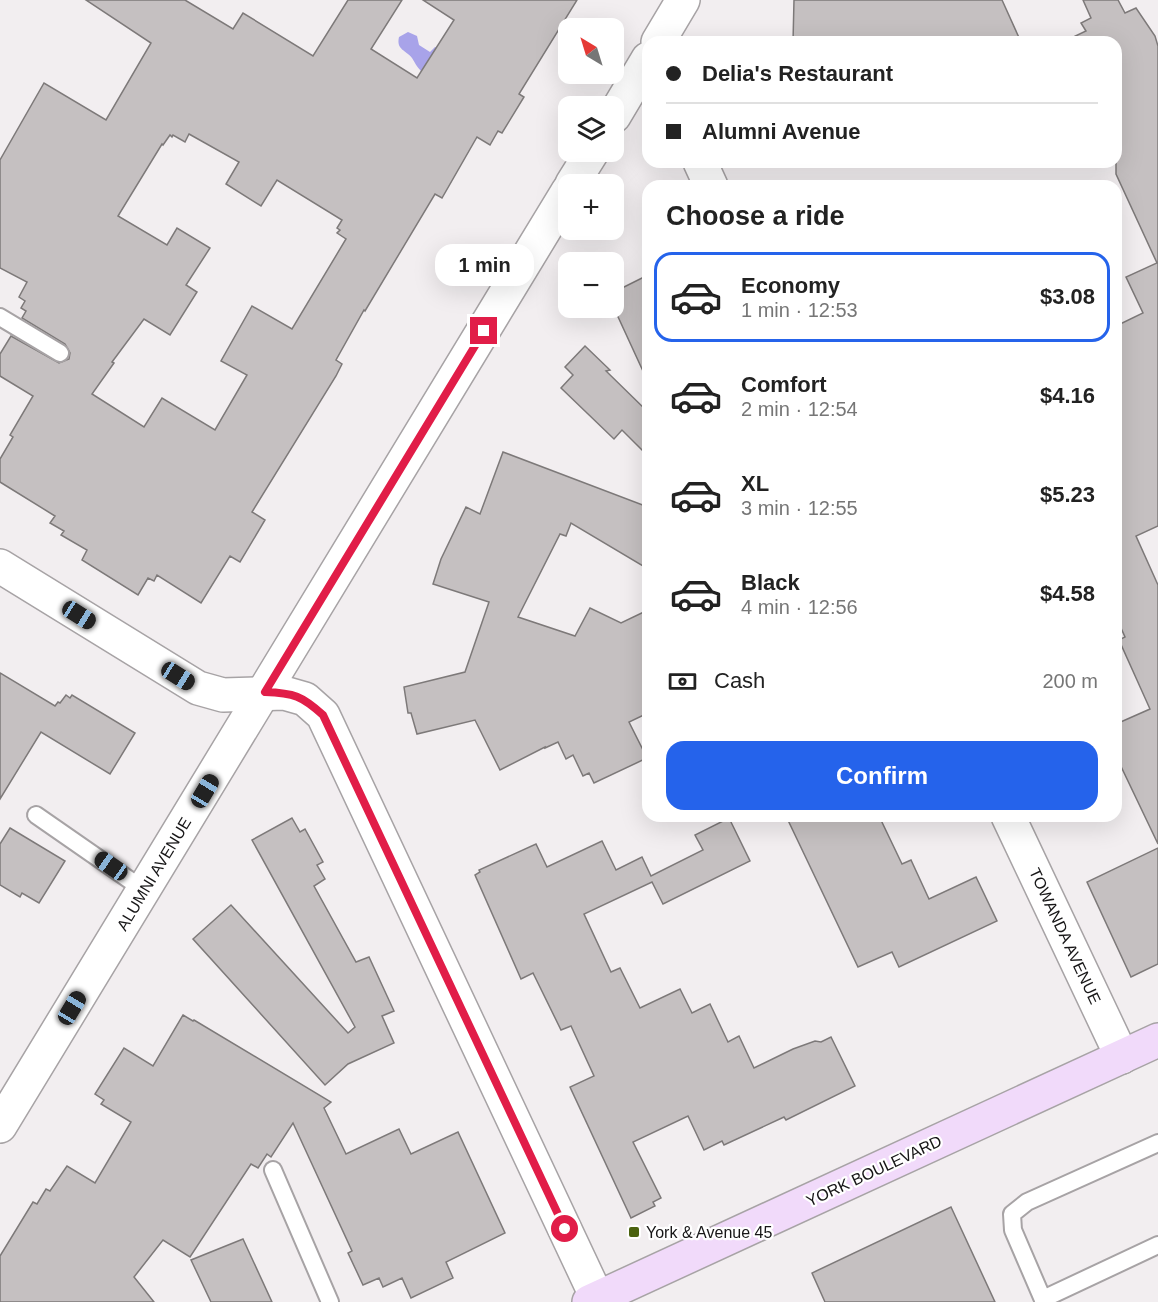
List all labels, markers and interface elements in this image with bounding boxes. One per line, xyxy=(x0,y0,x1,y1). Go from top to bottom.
north arrow xyxy=(558,18,624,84)
map controls xyxy=(558,18,624,318)
text: Delia's Restaurant xyxy=(702,61,893,86)
button: layers xyxy=(558,96,624,162)
text: Alumni Avenue xyxy=(702,119,861,144)
button: + xyxy=(558,174,624,240)
text: Choose a ride xyxy=(666,201,845,231)
callout: 1 min xyxy=(434,244,534,286)
button: − xyxy=(558,252,624,318)
text: 1 min xyxy=(458,254,511,276)
icon: car xyxy=(669,270,723,324)
text: Economy xyxy=(741,273,840,298)
text: $3.08 xyxy=(1040,284,1095,309)
text: 1 min · 12:53 xyxy=(741,299,858,321)
route end xyxy=(470,317,497,344)
icon: car xyxy=(669,369,723,423)
text: Comfort xyxy=(741,372,827,397)
text: $4.16 xyxy=(1040,383,1095,408)
text: 2 min · 12:54 xyxy=(741,398,858,420)
icon: car xyxy=(669,468,723,522)
text: XL xyxy=(741,471,769,496)
text: $5.23 xyxy=(1040,482,1095,507)
text: 3 min · 12:55 xyxy=(741,497,858,519)
icon: car xyxy=(669,567,723,621)
text: Black xyxy=(741,570,800,595)
text: $4.58 xyxy=(1040,581,1095,606)
text: 4 min · 12:56 xyxy=(741,596,858,618)
car xyxy=(59,598,99,632)
car xyxy=(158,659,198,693)
icon: cash xyxy=(666,665,699,698)
text: Cash xyxy=(714,668,765,693)
text: 200 m xyxy=(1042,670,1098,692)
button: Confirm xyxy=(666,741,1098,810)
car xyxy=(188,771,222,811)
street label: ALUMNI AVENUE xyxy=(114,814,194,934)
car xyxy=(91,848,131,884)
street label: TOWANDA AVENUE xyxy=(1026,865,1104,1007)
car xyxy=(55,988,89,1028)
street label: YORK BOULEVARD xyxy=(804,1132,944,1210)
route start xyxy=(551,1215,578,1242)
place label: York & Avenue 45 xyxy=(646,1224,772,1241)
marker: York & Avenue 45 xyxy=(627,1225,641,1239)

